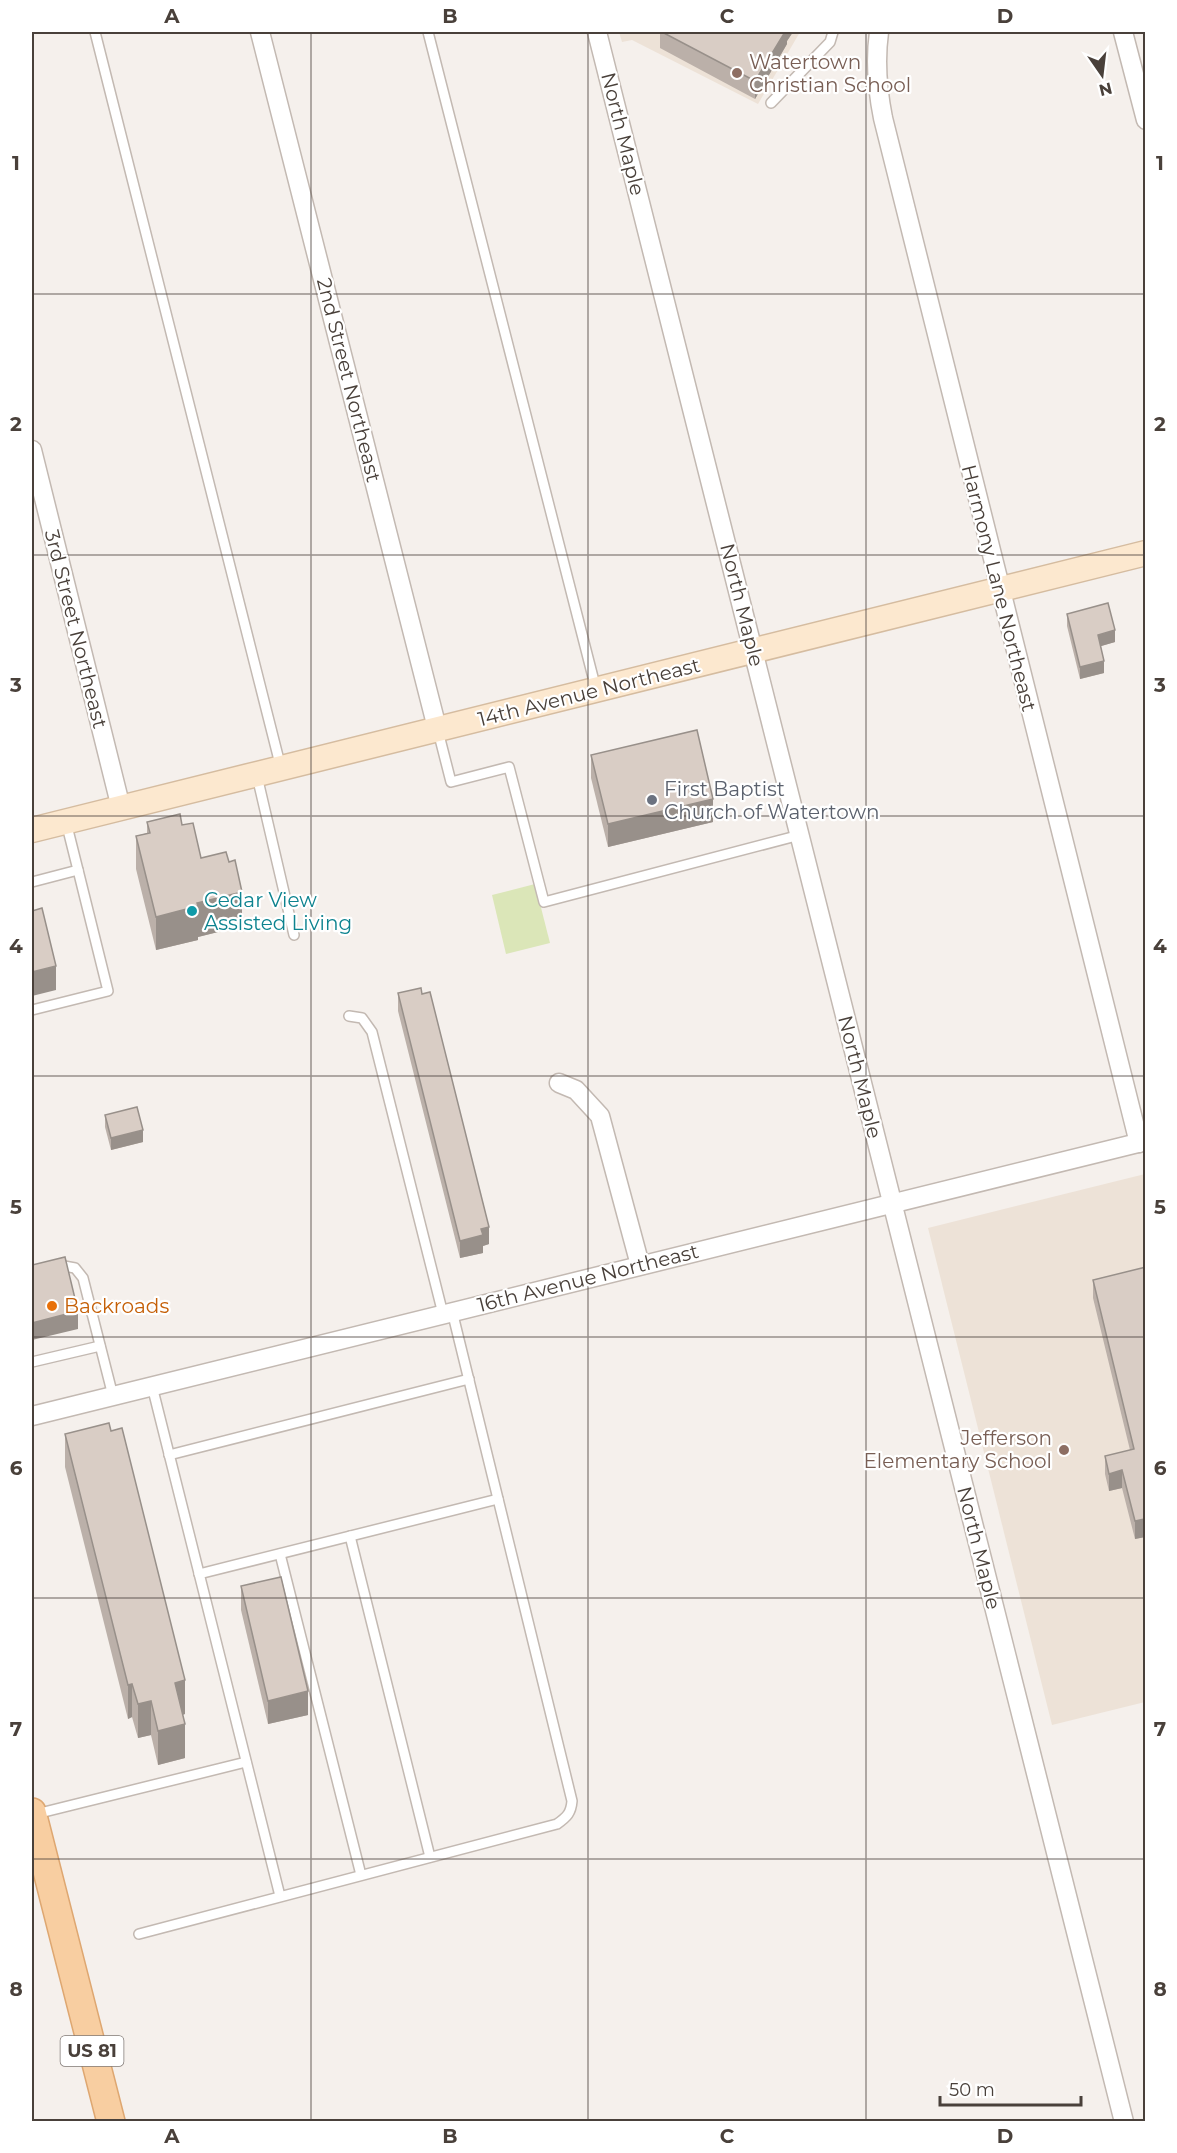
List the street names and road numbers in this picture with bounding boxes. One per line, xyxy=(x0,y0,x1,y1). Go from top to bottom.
street label: North Maple xyxy=(596,70,650,198)
street label: 2nd Street Northeast xyxy=(312,275,386,485)
street label: Harmony Lane Northeast xyxy=(957,462,1041,714)
street label: 3rd Street Northeast xyxy=(40,527,112,731)
street label: North Maple xyxy=(715,541,769,669)
street label: 14th Avenue Northeast xyxy=(475,653,703,731)
street label: North Maple xyxy=(833,1013,887,1141)
street label: 16th Avenue Northeast xyxy=(475,1239,701,1317)
street label: North Maple xyxy=(952,1484,1006,1612)
road number: US 81 xyxy=(60,2036,124,2066)

